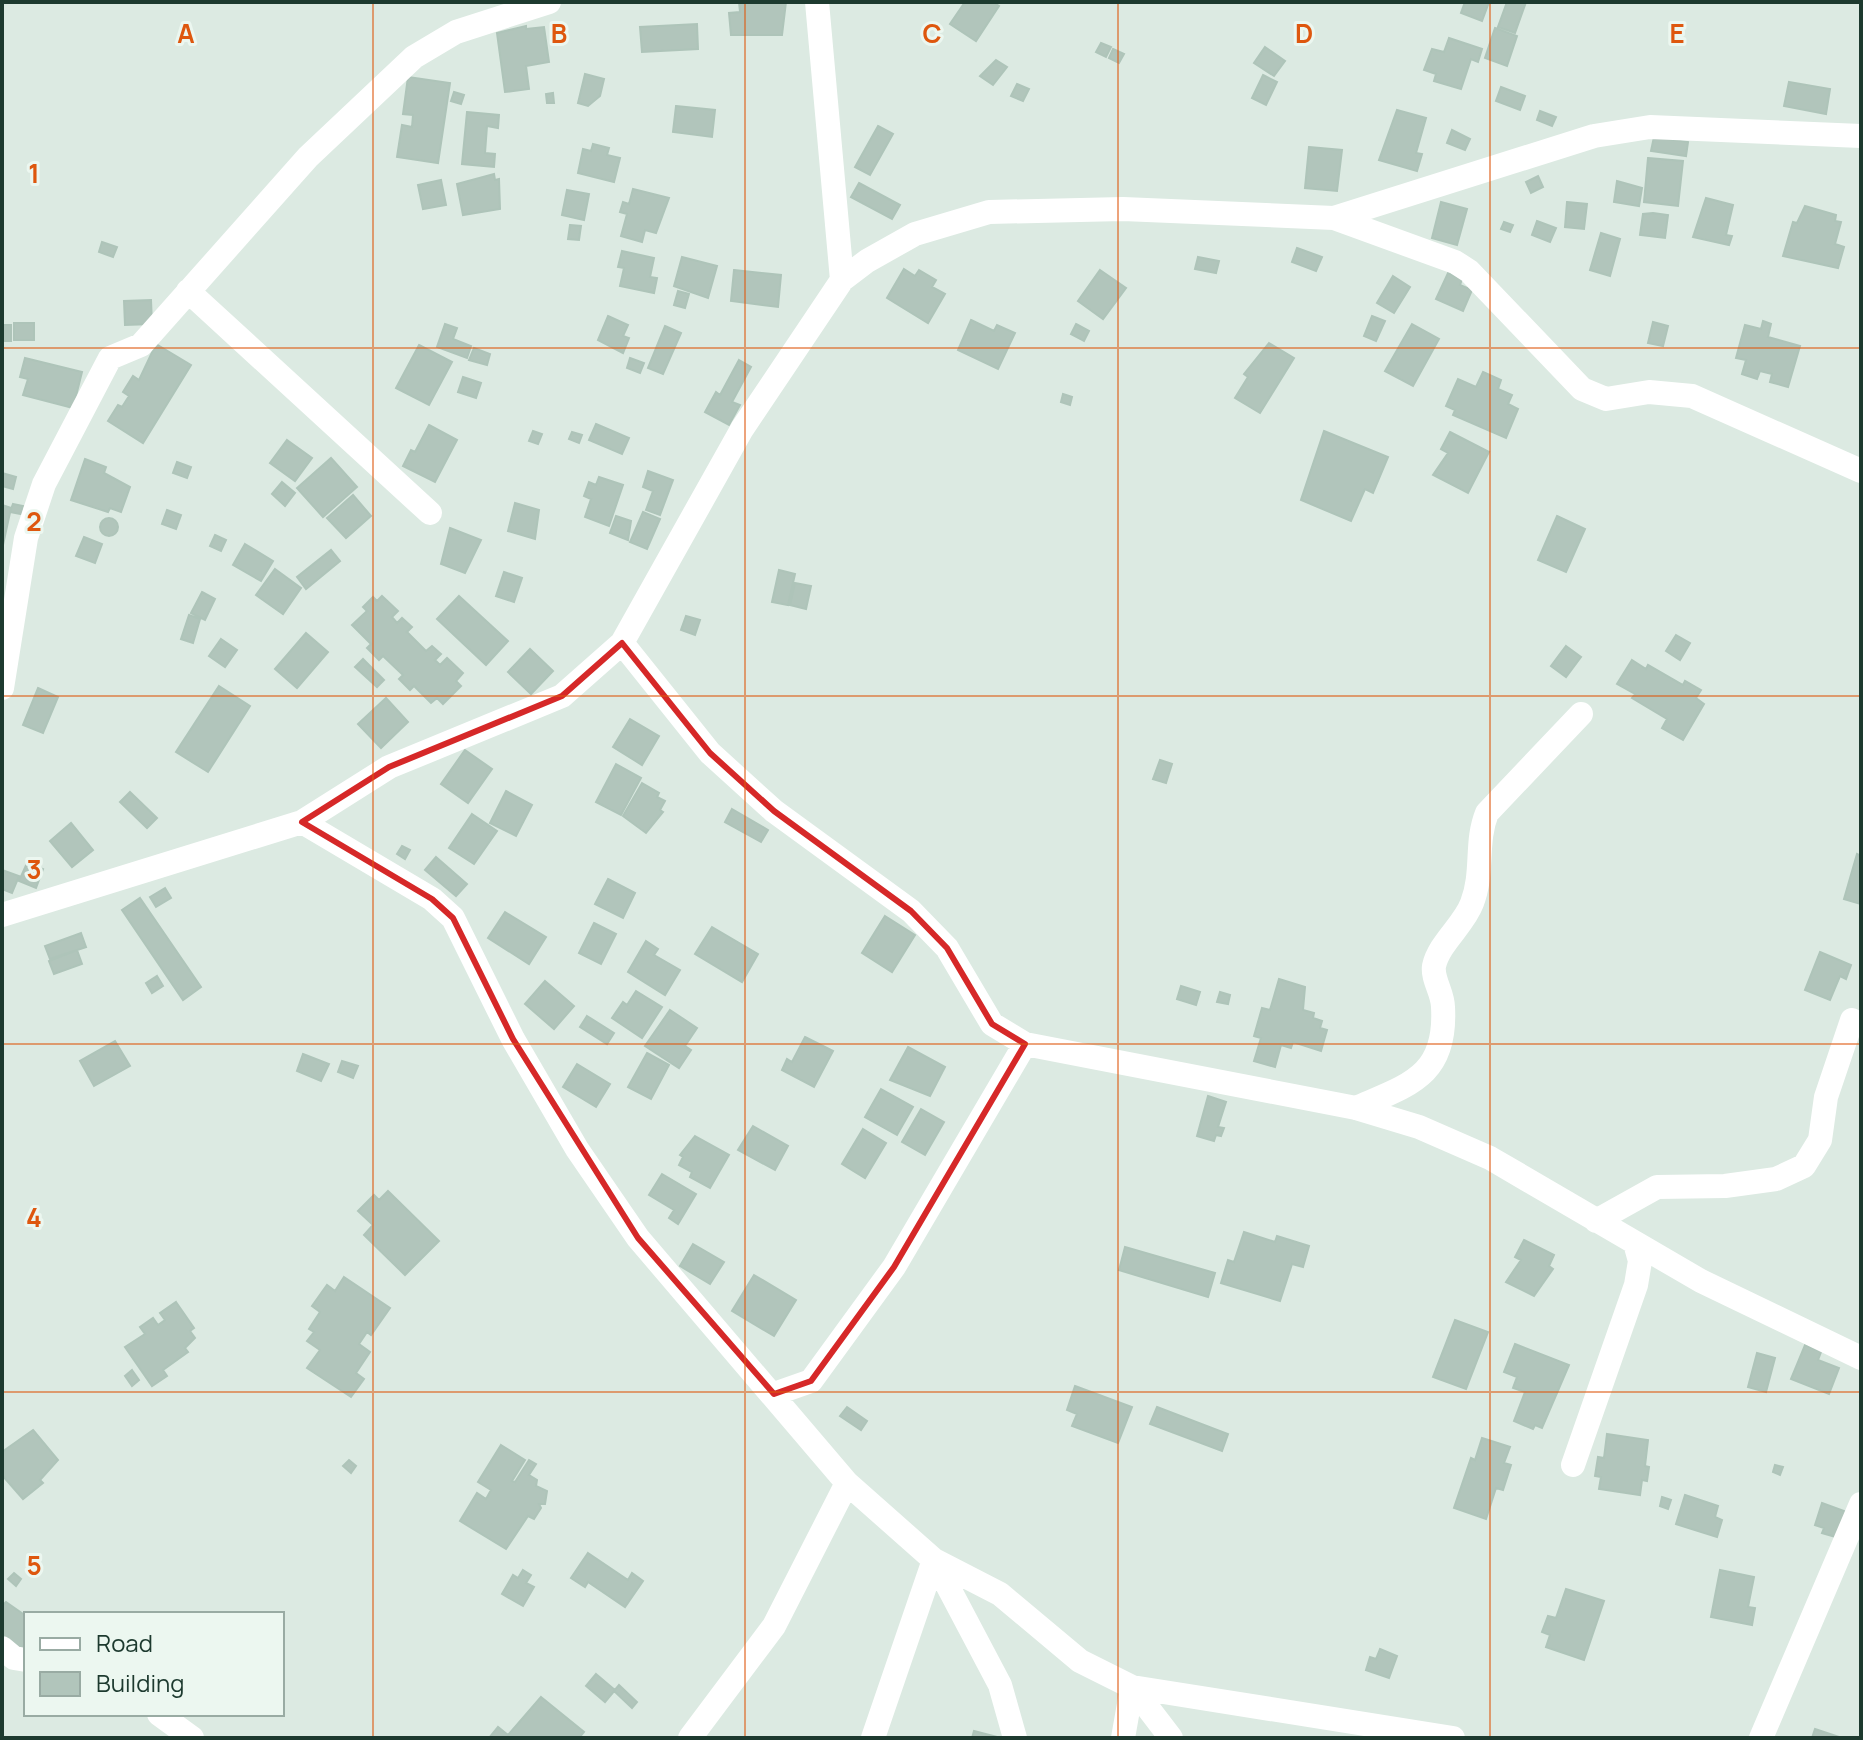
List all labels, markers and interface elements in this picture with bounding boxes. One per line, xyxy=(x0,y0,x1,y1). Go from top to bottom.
text: A xyxy=(177,15,195,51)
text: B xyxy=(551,15,567,51)
text: C xyxy=(922,15,942,51)
text: D xyxy=(1295,15,1313,51)
text: E xyxy=(1669,15,1685,51)
text: 1 xyxy=(28,155,40,191)
text: 2 xyxy=(26,503,42,539)
text: 3 xyxy=(26,851,42,887)
text: 4 xyxy=(26,1199,42,1235)
text: 5 xyxy=(26,1547,42,1583)
legend xyxy=(24,1612,284,1716)
text: Road xyxy=(96,1626,153,1659)
text: Building xyxy=(96,1666,184,1699)

